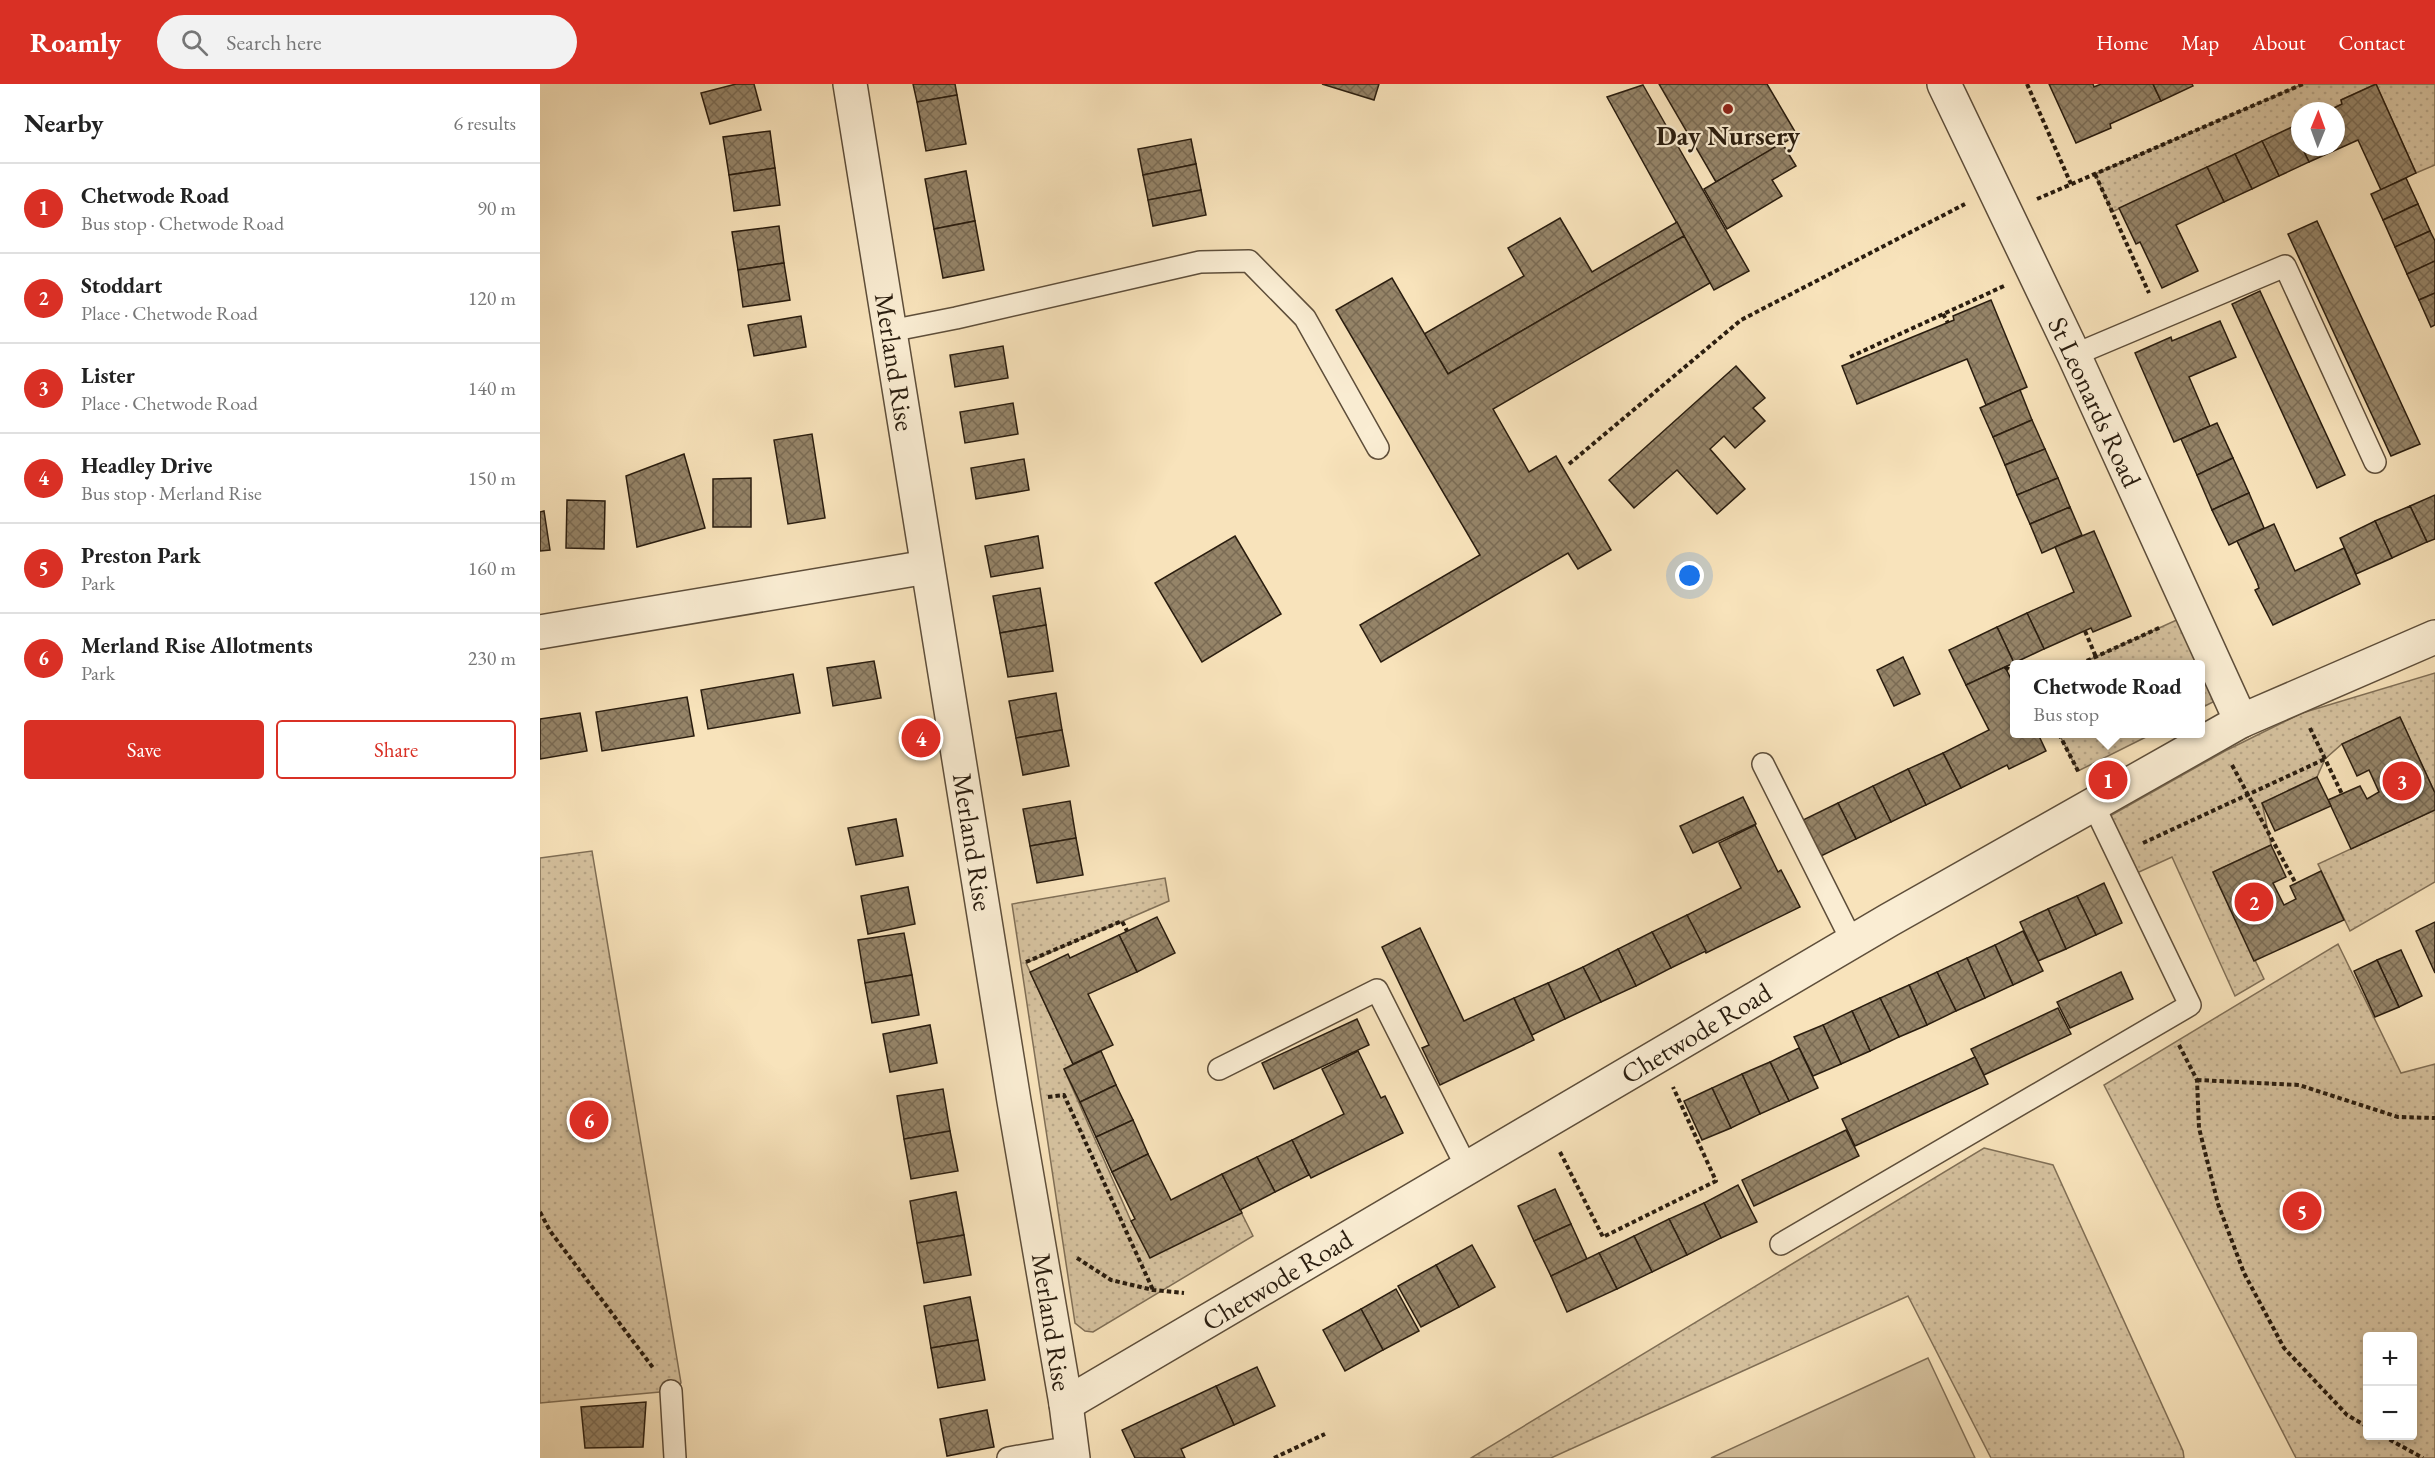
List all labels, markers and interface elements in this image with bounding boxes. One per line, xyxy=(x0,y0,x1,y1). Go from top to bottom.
search box xyxy=(157,15,577,69)
text: Roamly xyxy=(30,24,121,60)
icon: search xyxy=(178,26,211,59)
text: Search here xyxy=(226,28,322,57)
text: Home xyxy=(2096,29,2148,56)
text: Map xyxy=(2181,29,2219,56)
text: About xyxy=(2252,29,2305,56)
text: Contact xyxy=(2338,29,2405,56)
marker: Day Nursery xyxy=(1721,102,1735,116)
north arrow xyxy=(2291,102,2345,156)
text: Nearby xyxy=(24,106,104,140)
text: 6 results xyxy=(453,110,516,136)
place label: Day Nursery xyxy=(1656,118,1801,153)
text: Chetwode Road xyxy=(81,181,229,210)
text: 1 xyxy=(38,195,49,221)
text: 90 m xyxy=(477,195,516,221)
text: Bus stop · Chetwode Road xyxy=(81,210,284,236)
text: Stoddart xyxy=(81,271,162,300)
text: 2 xyxy=(38,285,49,311)
text: 120 m xyxy=(468,285,516,311)
street label: Merland Rise xyxy=(867,291,923,433)
text: Place · Chetwode Road xyxy=(81,300,258,326)
street label: St Leonards Road xyxy=(2040,311,2150,493)
text: Lister xyxy=(81,361,135,390)
text: 3 xyxy=(38,375,49,401)
text: 140 m xyxy=(468,375,516,401)
text: Place · Chetwode Road xyxy=(81,390,258,416)
text: Headley Drive xyxy=(81,451,212,480)
text: 4 xyxy=(38,465,49,491)
text: 150 m xyxy=(468,465,516,491)
text: Bus stop · Merland Rise xyxy=(81,480,262,506)
text: Preston Park xyxy=(81,541,201,570)
text: 5 xyxy=(38,555,49,581)
text: 160 m xyxy=(468,555,516,581)
your location xyxy=(1675,561,1704,590)
text: Park xyxy=(81,570,115,596)
text: Merland Rise Allotments xyxy=(81,631,313,660)
text: 6 xyxy=(38,645,49,671)
text: 230 m xyxy=(468,645,516,671)
text: Park xyxy=(81,660,115,686)
popup xyxy=(2010,660,2205,738)
text: Chetwode Road xyxy=(2033,672,2182,701)
text: Bus stop xyxy=(2033,701,2099,727)
pin: 4 xyxy=(902,716,940,760)
button: Save xyxy=(24,720,264,779)
button: Share xyxy=(276,720,516,779)
pin: 1 xyxy=(2088,758,2128,802)
pin: 3 xyxy=(2382,758,2422,804)
street label: Merland Rise xyxy=(945,771,1001,913)
pin: 2 xyxy=(2234,880,2274,924)
street label: Chetwode Road xyxy=(1614,974,1778,1092)
pin: 6 xyxy=(569,1098,608,1142)
pin: 5 xyxy=(2282,1188,2322,1234)
street label: Chetwode Road xyxy=(1195,1221,1359,1339)
street label: Merland Rise xyxy=(1024,1251,1080,1393)
map controls xyxy=(2363,1332,2417,1440)
button: + xyxy=(2363,1332,2417,1386)
button: − xyxy=(2363,1386,2417,1440)

